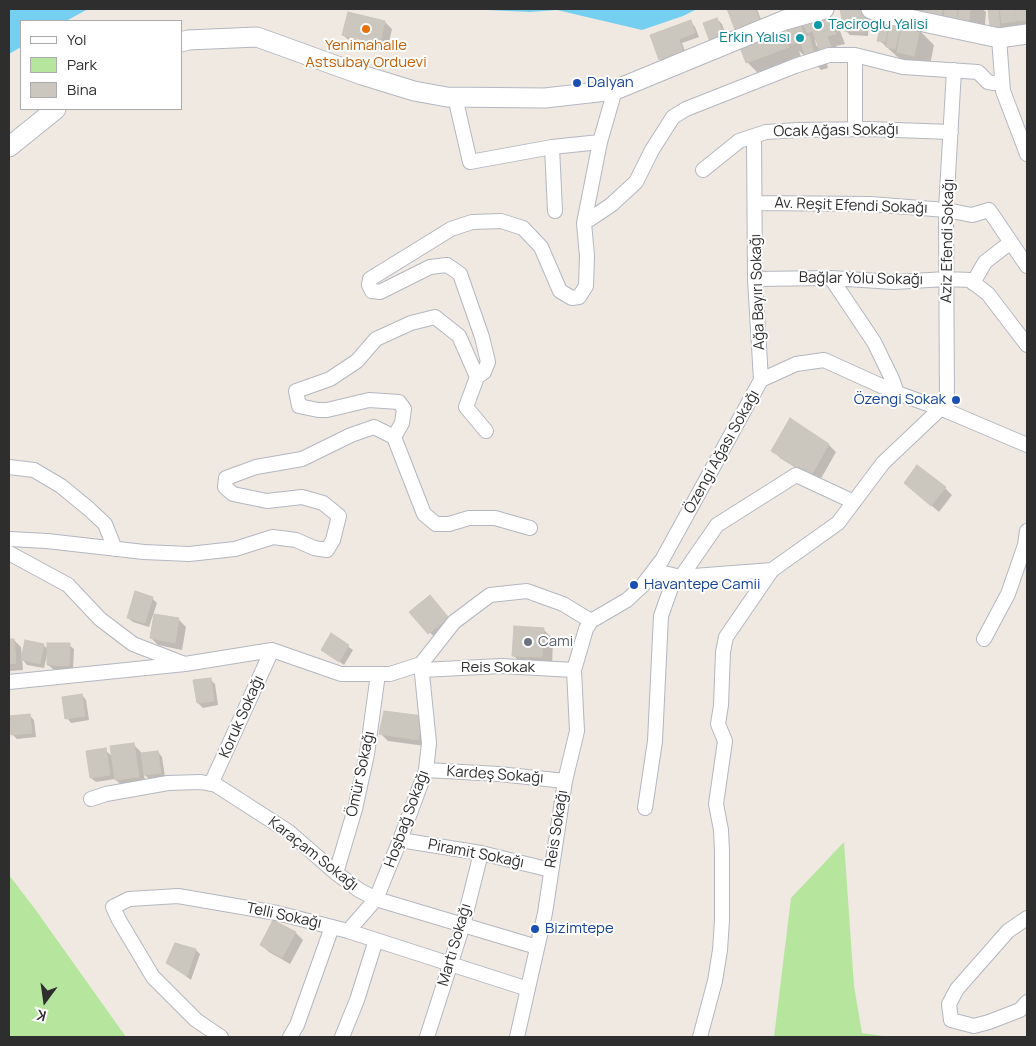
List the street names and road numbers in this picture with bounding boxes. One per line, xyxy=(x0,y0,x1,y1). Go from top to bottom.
street label: Ocak Ağası Sokağı xyxy=(773,121,899,141)
street label: Aziz Efendi Sokağı xyxy=(938,179,958,303)
street label: Av. Reşit Efendi Sokağı xyxy=(774,194,928,218)
street label: Ağa Bayırı Sokağı xyxy=(747,234,769,350)
street label: Bağlar Yolu Sokağı xyxy=(799,269,923,289)
street label: Özengi Ağası Sokağı xyxy=(681,387,763,517)
street label: Reis Sokak xyxy=(461,659,535,677)
street label: Koruk Sokağı xyxy=(216,673,268,761)
street label: Ömür Sokağı xyxy=(343,729,379,819)
street label: Kardeş Sokağı xyxy=(446,763,544,787)
street label: Hoşbağ Sokağı xyxy=(381,768,433,870)
street label: Reis Sokağı xyxy=(542,789,572,869)
street label: Karaçam Sokağı xyxy=(264,813,362,895)
street label: Piramit Sokağı xyxy=(426,836,526,872)
street label: Telli Sokağı xyxy=(245,899,323,933)
street label: Martı Sokağı xyxy=(435,902,475,988)

